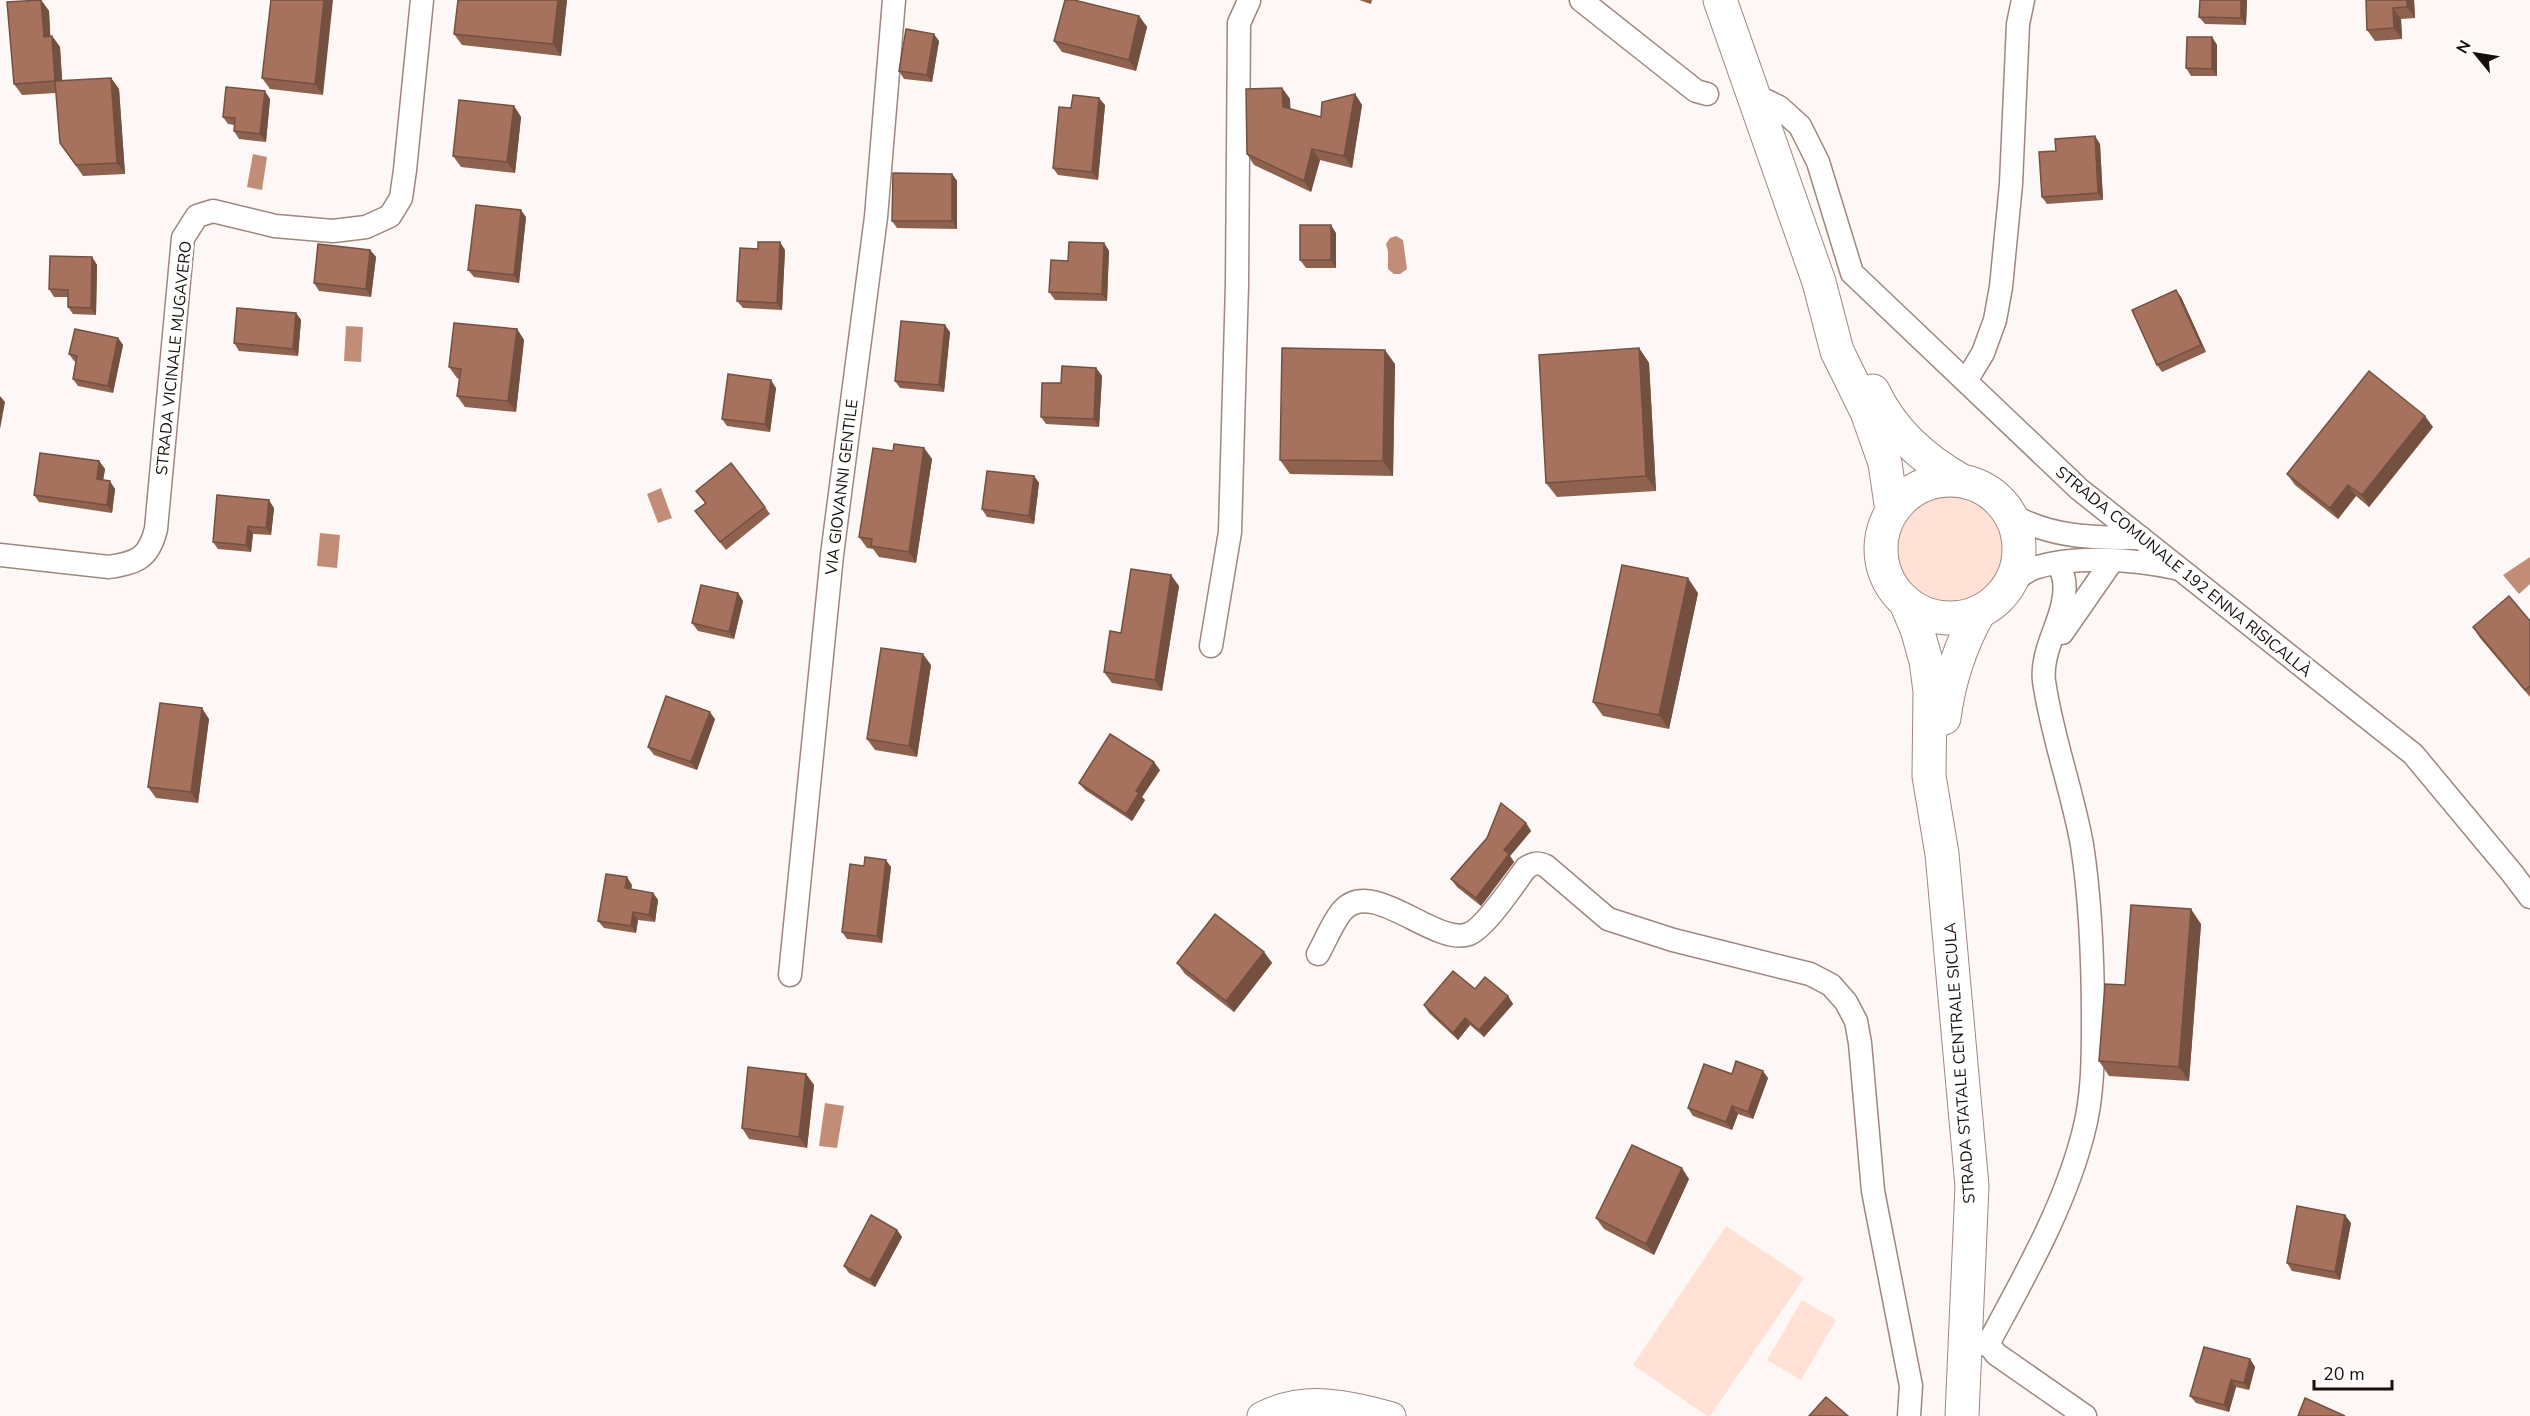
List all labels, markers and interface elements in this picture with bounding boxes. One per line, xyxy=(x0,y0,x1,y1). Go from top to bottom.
north arrow xyxy=(2446,24,2506,84)
text: N xyxy=(2451,36,2476,58)
street label: STRADA VICINALE MUGAVERO xyxy=(151,240,197,476)
street label: VIA GIOVANNI GENTILE xyxy=(820,398,864,577)
street label: STRADA COMUNALE 192 ENNA RISICALLÀ xyxy=(2051,461,2316,682)
street label: STRADA STATALE CENTRALE SICULA xyxy=(1939,921,1981,1204)
scale bar xyxy=(2314,1353,2392,1391)
text: 20 m xyxy=(2323,1362,2365,1386)

